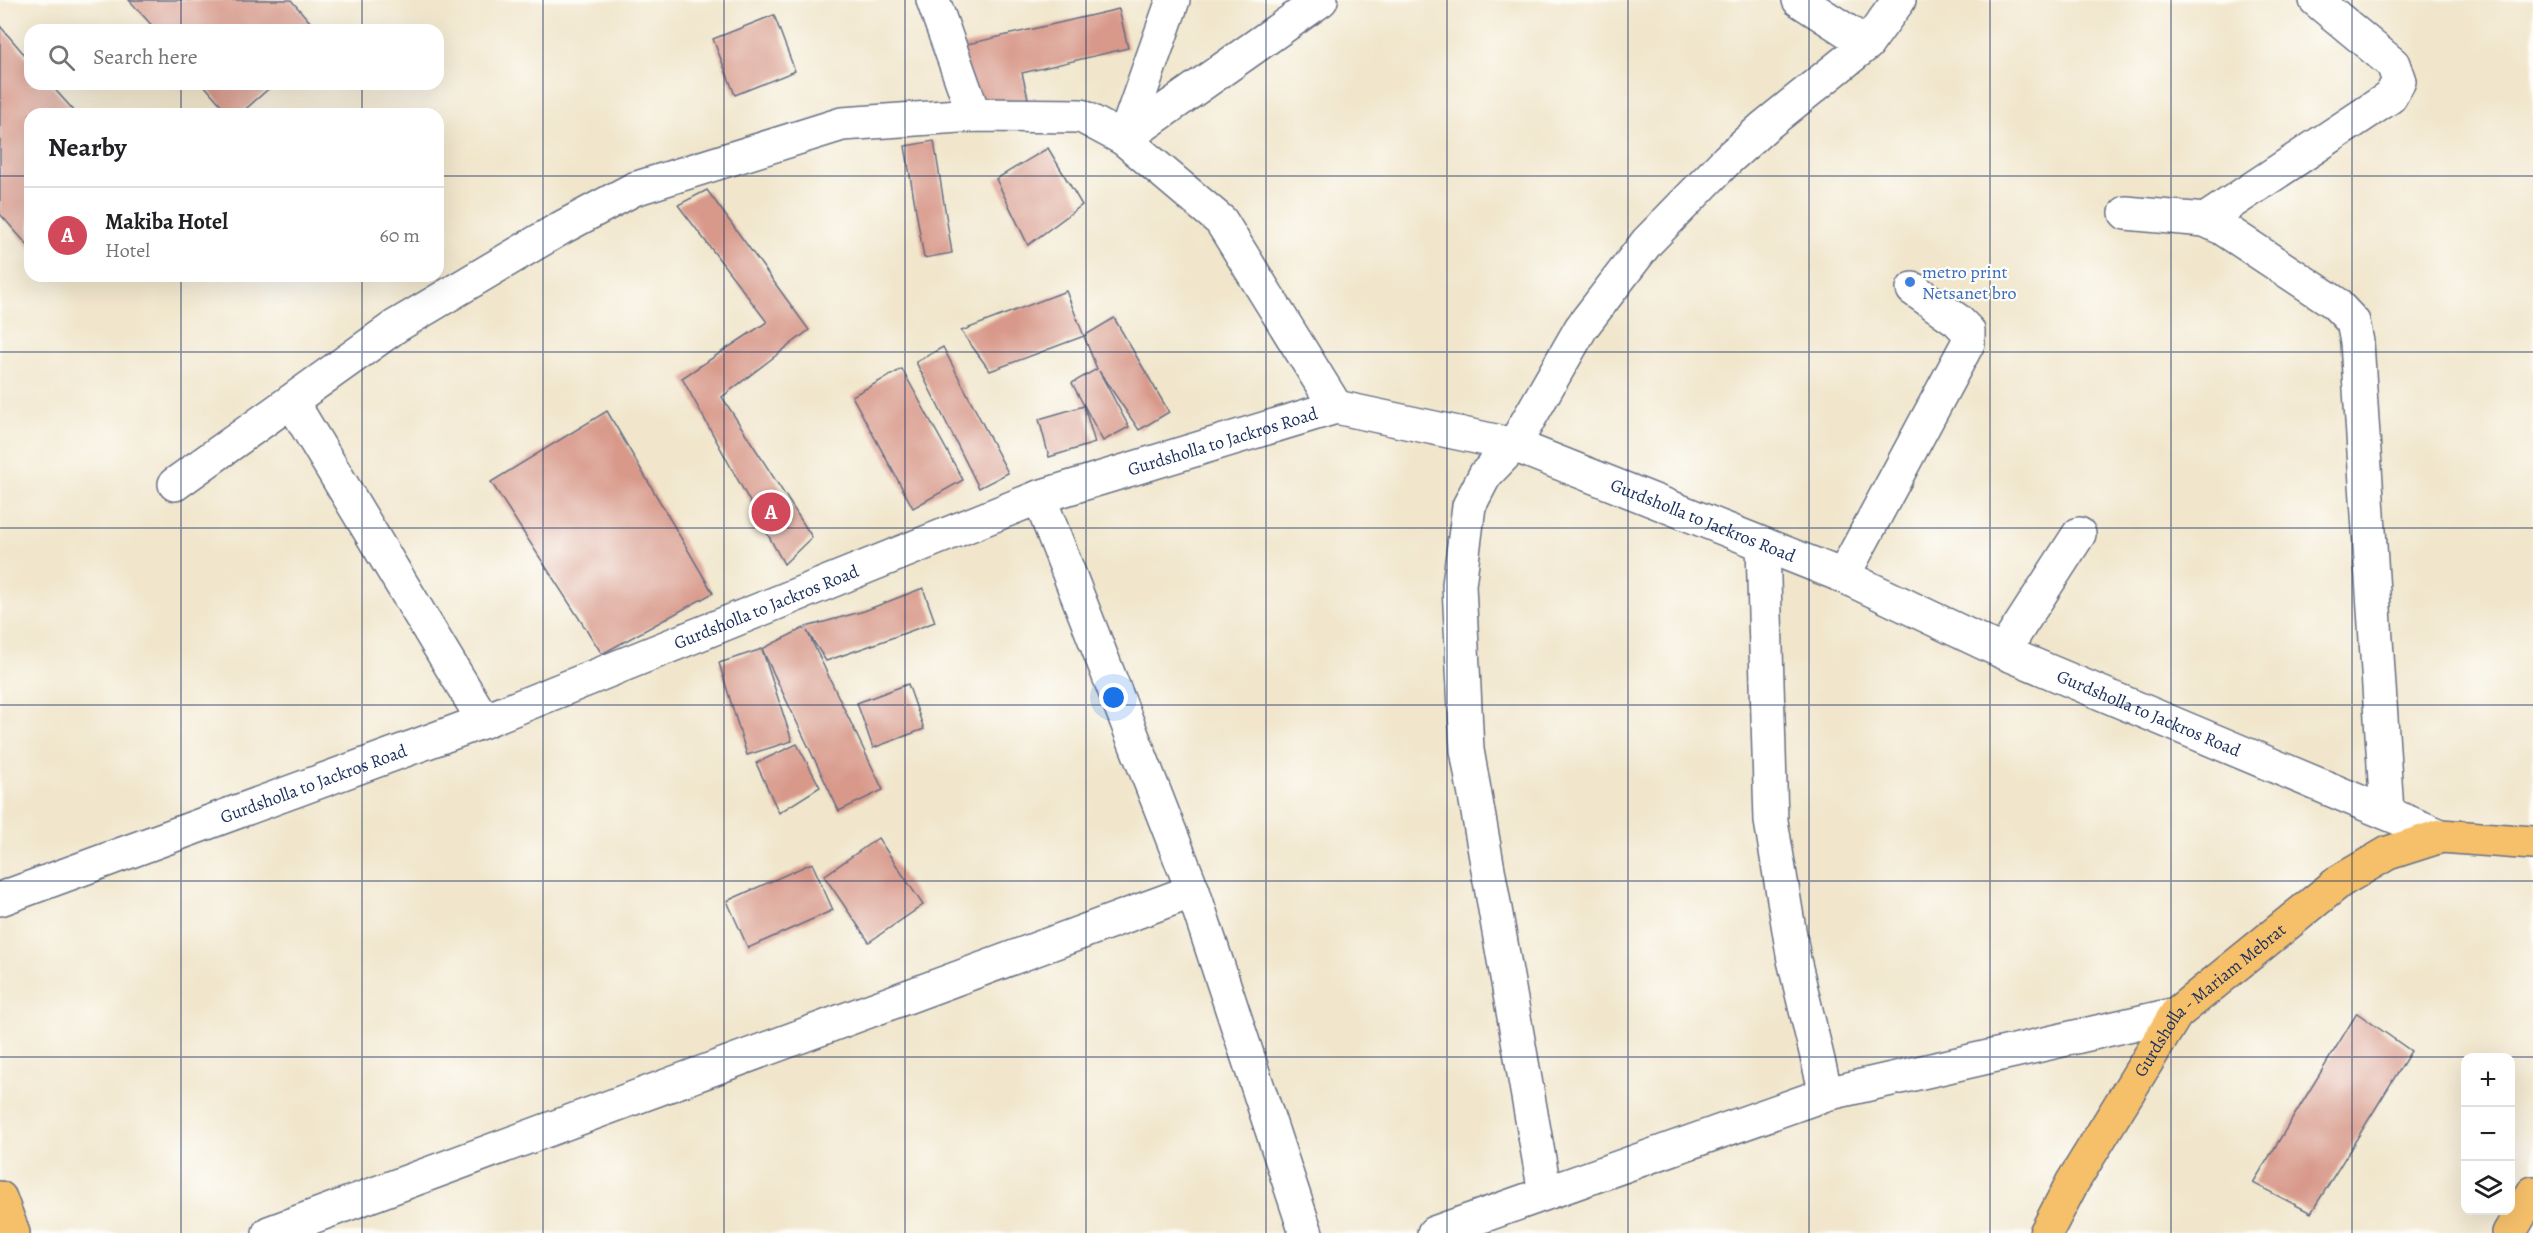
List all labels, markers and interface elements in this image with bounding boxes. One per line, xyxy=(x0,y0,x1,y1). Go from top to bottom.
search box xyxy=(24,24,444,90)
icon: search xyxy=(45,41,78,74)
text: Search here xyxy=(93,42,198,72)
text: Nearby xyxy=(48,130,127,165)
text: Makiba Hotel xyxy=(105,207,228,237)
text: A xyxy=(61,222,74,249)
text: 60 m xyxy=(380,222,420,249)
text: Hotel xyxy=(105,237,150,264)
place label: metro print Netsanet bro xyxy=(1922,260,2016,305)
marker: metro print Netsanet bro xyxy=(1903,275,1917,289)
street label: Gurdsholla to Jackros Road xyxy=(1125,401,1321,481)
street label: Gurdsholla to Jackros Road xyxy=(1607,473,1799,568)
pin: A xyxy=(752,490,790,534)
street label: Gurdsholla to Jackros Road xyxy=(670,559,862,655)
street label: Gurdsholla to Jackros Road xyxy=(2053,664,2245,763)
your location xyxy=(1099,683,1128,712)
street label: Gurdsholla to Jackros Road xyxy=(217,738,411,829)
street label: Gurdsholla - Mariam Mebrat xyxy=(2128,918,2291,1081)
map controls xyxy=(2461,1053,2515,1215)
button: + xyxy=(2461,1053,2515,1107)
button: − xyxy=(2461,1107,2515,1161)
button: layers xyxy=(2461,1161,2515,1215)

